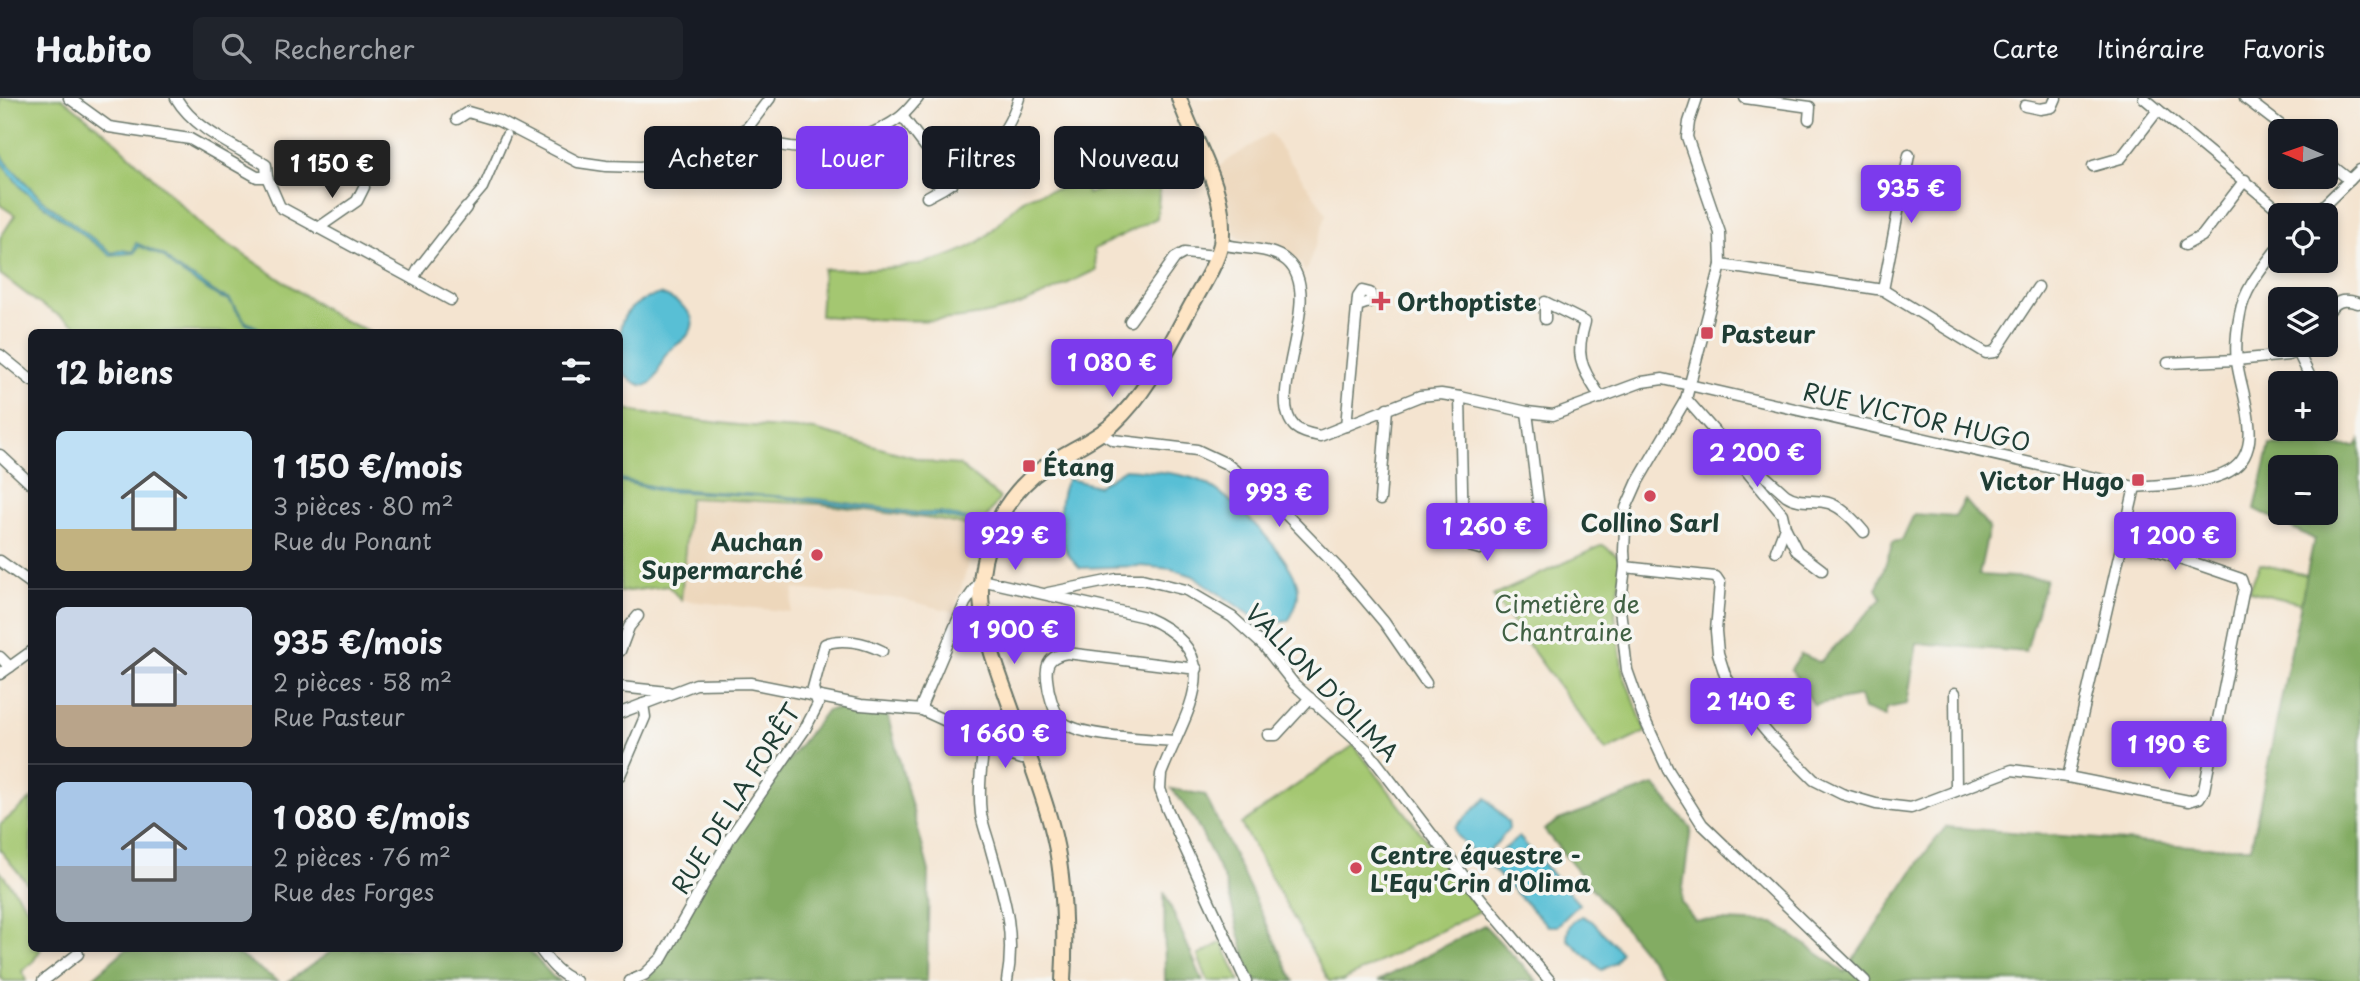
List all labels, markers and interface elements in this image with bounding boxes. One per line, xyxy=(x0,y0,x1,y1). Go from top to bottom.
search box xyxy=(193,17,683,80)
text: Habito xyxy=(35,23,151,73)
icon: search xyxy=(217,29,255,67)
text: Rechercher xyxy=(273,29,414,68)
text: Carte xyxy=(1992,30,2059,66)
text: Itinéraire xyxy=(2097,30,2205,66)
text: Favoris xyxy=(2243,30,2325,66)
north arrow xyxy=(2268,119,2338,189)
map controls xyxy=(2268,119,2338,525)
chip: Acheter xyxy=(644,126,782,189)
chip: Louer xyxy=(796,126,908,189)
chip: Filtres xyxy=(922,126,1040,189)
chip: Nouveau xyxy=(1054,126,1204,189)
pin: 1 150 € xyxy=(267,140,397,200)
text: 1 150 € xyxy=(290,145,374,180)
pin: 935 € xyxy=(1862,166,1960,225)
text: 935 € xyxy=(1877,170,1945,205)
button: locate xyxy=(2268,203,2338,273)
place label: Orthoptiste xyxy=(1397,283,1537,319)
button: layers xyxy=(2268,287,2338,357)
marker: Orthoptiste xyxy=(1371,291,1391,311)
place label: Pasteur xyxy=(1721,315,1816,351)
marker: Pasteur xyxy=(1699,325,1715,341)
pin: 1 080 € xyxy=(1047,340,1177,399)
text: 1 080 € xyxy=(1067,344,1157,379)
text: 12 biens xyxy=(56,349,173,394)
icon: filters xyxy=(557,352,595,390)
button: + xyxy=(2268,371,2338,441)
street label: RUE VICTOR HUGO xyxy=(1800,372,2034,460)
pin: 2 200 € xyxy=(1692,430,1822,489)
text: 2 200 € xyxy=(1709,434,1805,469)
text: 1 150 €/mois xyxy=(273,443,463,488)
place label: Étang xyxy=(1043,448,1114,484)
button: − xyxy=(2268,455,2338,525)
marker: Étang xyxy=(1021,458,1037,474)
icon: home xyxy=(112,459,196,543)
place label: Victor Hugo xyxy=(1980,462,2124,498)
pin: 993 € xyxy=(1230,470,1328,529)
marker: Victor Hugo xyxy=(2130,472,2146,488)
text: 993 € xyxy=(1245,474,1313,509)
text: 3 pièces · 80 m² xyxy=(273,488,454,523)
marker: Collino Sarl xyxy=(1642,488,1658,504)
pin: 1 260 € xyxy=(1422,504,1552,563)
place label: Collino Sarl xyxy=(1581,504,1719,540)
text: 1 260 € xyxy=(1442,508,1532,543)
pin: 929 € xyxy=(966,512,1064,572)
pin: 1 200 € xyxy=(2110,512,2240,572)
text: 929 € xyxy=(981,517,1049,552)
text: 1 200 € xyxy=(2130,517,2220,552)
text: Rue du Ponant xyxy=(273,523,432,558)
place label: Auchan Supermarché xyxy=(642,523,803,587)
marker: Auchan Supermarché xyxy=(809,547,825,563)
park label: Cimetière de Chantraine xyxy=(1494,585,1640,649)
street label: VALLON D'OLIMA xyxy=(1238,595,1408,769)
pin: 1 900 € xyxy=(949,606,1079,666)
text: 1 900 € xyxy=(969,611,1059,646)
text: 935 €/mois xyxy=(273,619,443,664)
icon: home xyxy=(112,635,196,719)
text: 2 pièces · 58 m² xyxy=(273,664,452,699)
pin: 2 140 € xyxy=(1686,678,1816,738)
text: 2 140 € xyxy=(1706,683,1796,718)
street label: RUE DE LA FORÊT xyxy=(662,695,809,901)
text: Rue Pasteur xyxy=(273,699,405,734)
pin: 1 660 € xyxy=(940,710,1070,770)
text: 1 660 € xyxy=(960,715,1050,750)
pin: 1 190 € xyxy=(2104,722,2234,781)
text: 1 190 € xyxy=(2128,726,2210,761)
text: 1 080 €/mois xyxy=(273,794,470,839)
icon: home xyxy=(112,810,196,894)
place label: Centre équestre - L'Equ'Crin d'Olima xyxy=(1370,836,1591,900)
text: 2 pièces · 76 m² xyxy=(273,839,451,874)
marker: Centre équestre - L'Equ'Crin d'Olima xyxy=(1348,860,1364,876)
text: Rue des Forges xyxy=(273,874,434,909)

